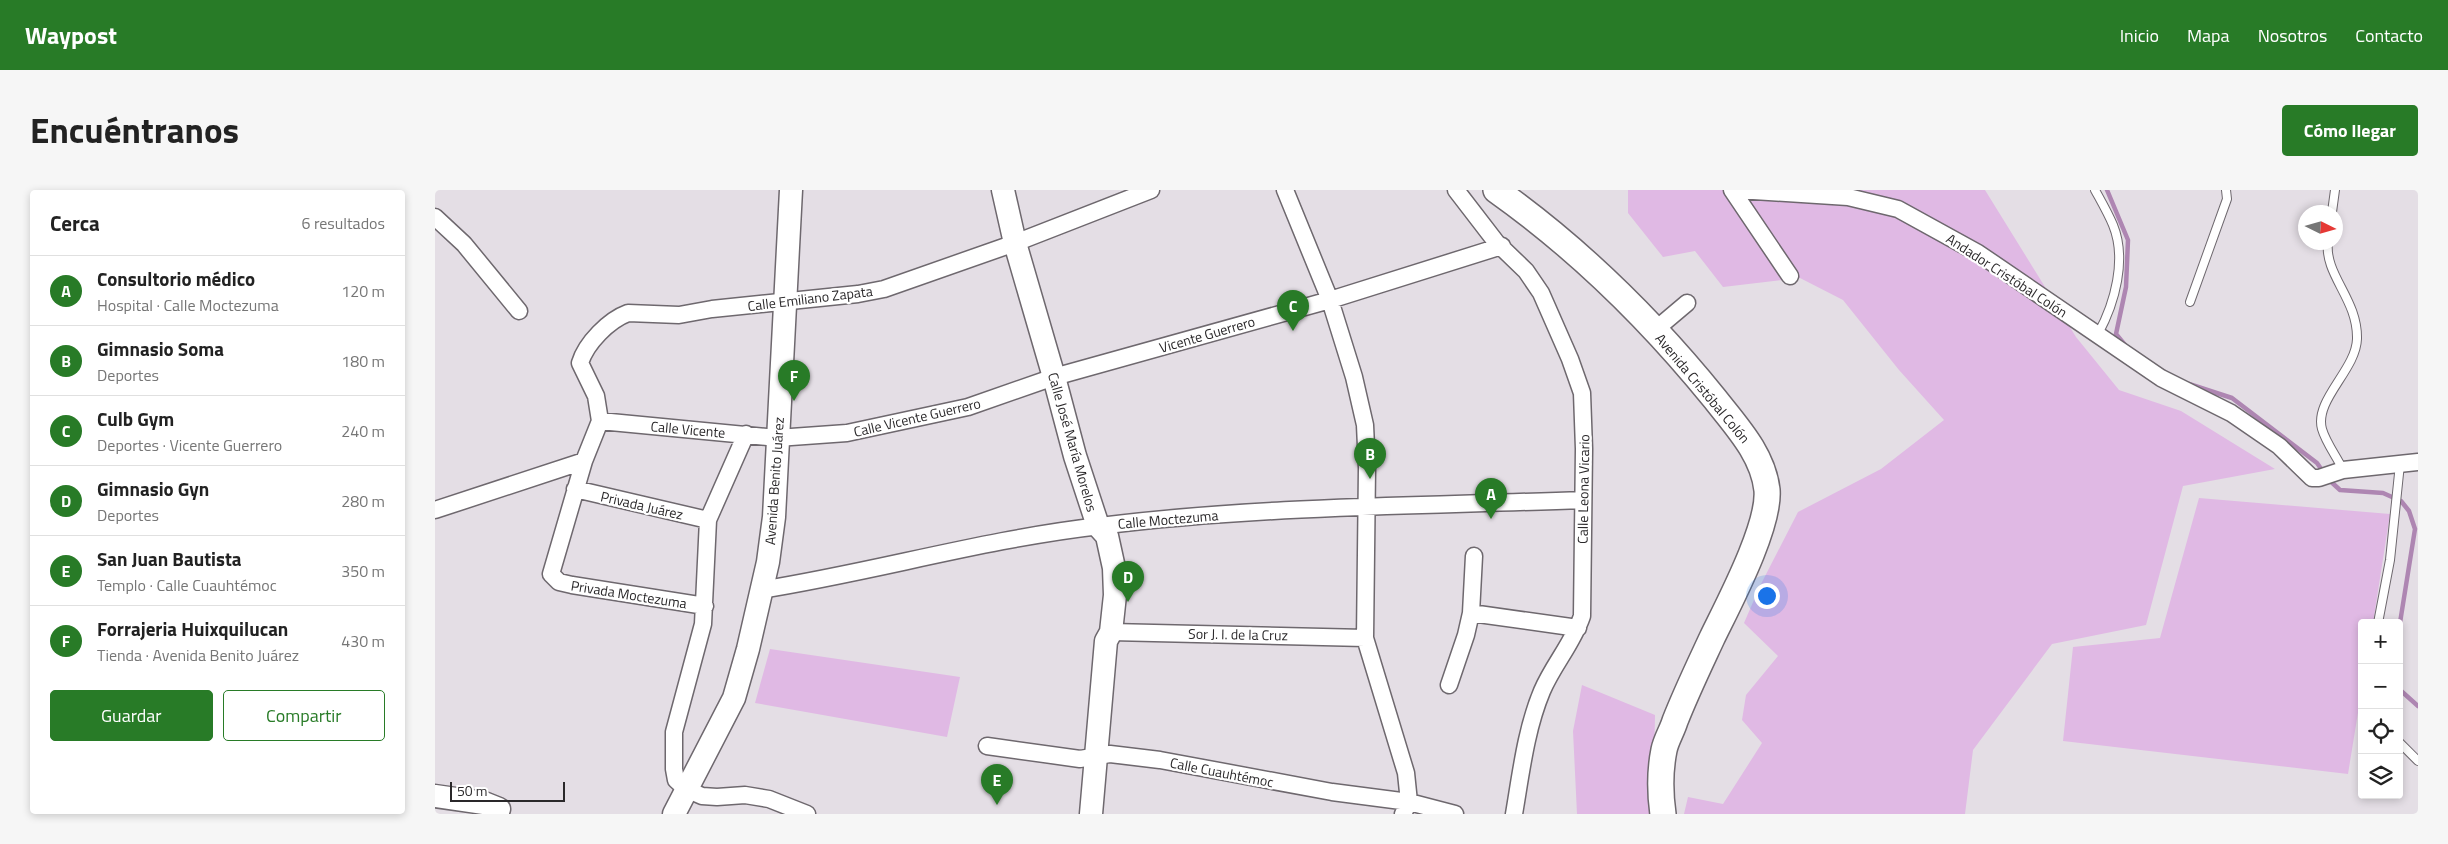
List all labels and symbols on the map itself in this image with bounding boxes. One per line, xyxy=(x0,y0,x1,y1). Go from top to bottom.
north arrow xyxy=(2298,205,2343,250)
street label: Andador Cristóbal Colón xyxy=(1942,228,2072,322)
street label: Calle Emiliano Zapata xyxy=(746,280,874,316)
pin: C xyxy=(1277,290,1309,331)
street label: Vicente Guerrero xyxy=(1157,310,1257,358)
street label: Avenida Cristóbal Colón xyxy=(1651,328,1755,448)
pin: F xyxy=(778,360,810,401)
street label: Calle José María Morelos xyxy=(1043,370,1103,514)
street label: Calle Vicente Guerrero xyxy=(851,392,983,442)
street label: Calle Vicente xyxy=(650,415,726,443)
street label: Avenida Benito Juárez xyxy=(759,416,789,546)
street label: Calle Leona Vicario xyxy=(1572,434,1594,544)
pin: B xyxy=(1354,438,1386,479)
pin: A xyxy=(1475,478,1507,519)
street label: Privada Juárez xyxy=(599,485,685,525)
street label: Calle Moctezuma xyxy=(1117,504,1219,534)
pin: D xyxy=(1112,561,1144,602)
street label: Privada Moctezuma xyxy=(570,574,688,614)
your location xyxy=(1754,583,1780,609)
street label: Sor J. I. de la Cruz xyxy=(1188,623,1288,645)
street label: Calle Cuauhtémoc xyxy=(1168,752,1276,792)
pin: E xyxy=(981,764,1013,805)
scale bar xyxy=(450,779,565,802)

